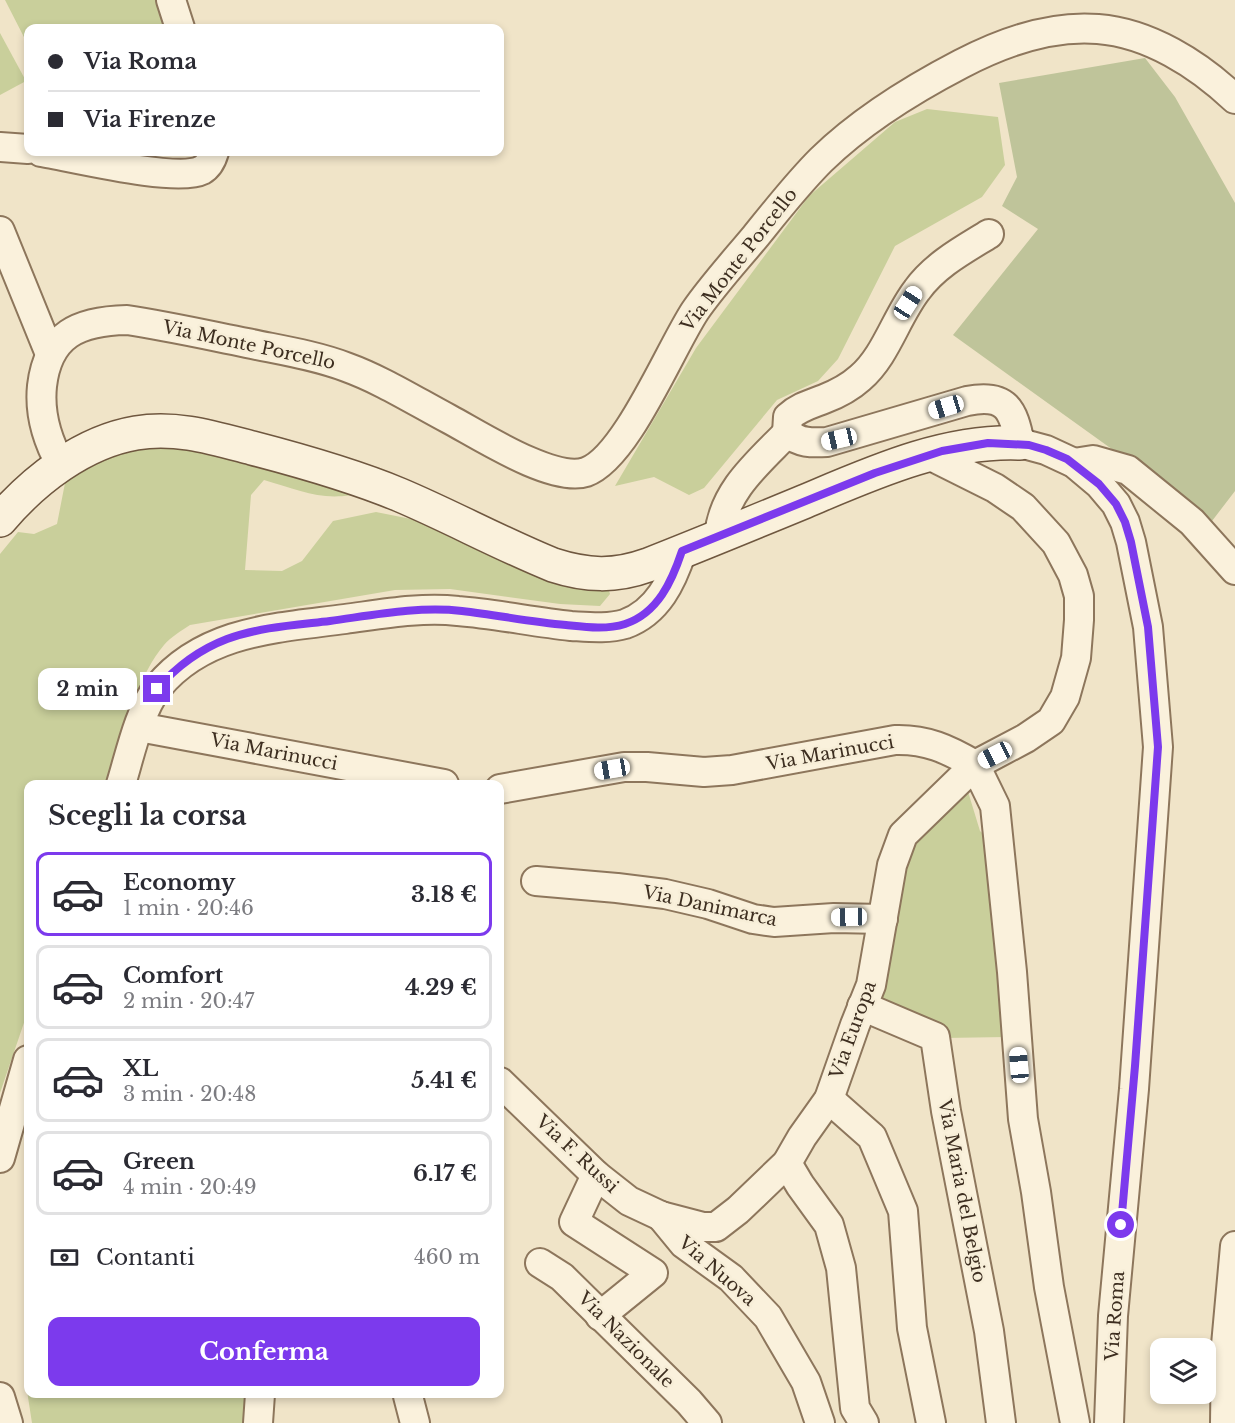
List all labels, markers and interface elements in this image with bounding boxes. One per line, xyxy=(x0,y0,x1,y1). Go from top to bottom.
text: Via Roma xyxy=(84,48,197,75)
text: Via Firenze xyxy=(84,106,216,133)
street label: Via Monte Porcello xyxy=(676,184,802,337)
car xyxy=(891,283,925,323)
street label: Via Monte Porcello xyxy=(160,316,337,374)
car xyxy=(926,393,966,421)
car xyxy=(819,426,859,452)
callout: 2 min xyxy=(37,668,136,710)
route end xyxy=(143,675,170,702)
text: 2 min xyxy=(56,677,119,701)
street label: Via Marinucci xyxy=(207,729,340,775)
street label: Via Marinucci xyxy=(763,731,896,775)
car xyxy=(975,739,1015,771)
car xyxy=(593,757,631,781)
text: Scegli la corsa xyxy=(48,799,247,832)
icon: car xyxy=(51,867,105,921)
text: Economy xyxy=(123,869,235,896)
text: 3.18 € xyxy=(411,881,477,908)
street label: Via Danimarca xyxy=(640,881,779,931)
text: 1 min · 20:46 xyxy=(123,896,254,920)
car xyxy=(831,908,867,926)
icon: car xyxy=(51,960,105,1014)
text: Comfort xyxy=(123,962,223,989)
text: 4.29 € xyxy=(405,974,477,1001)
street label: Via Europa xyxy=(825,978,881,1083)
text: 2 min · 20:47 xyxy=(123,989,254,1013)
car xyxy=(1008,1046,1030,1084)
icon: car xyxy=(51,1053,105,1107)
text: XL xyxy=(123,1055,158,1082)
text: 5.41 € xyxy=(411,1067,477,1094)
text: 3 min · 20:48 xyxy=(123,1082,256,1106)
street label: Via Maria del Belgio xyxy=(933,1096,991,1285)
street label: Via F. Russi xyxy=(531,1110,623,1198)
icon: car xyxy=(51,1146,105,1200)
text: Green xyxy=(123,1148,195,1175)
text: 6.17 € xyxy=(413,1160,477,1187)
text: 4 min · 20:49 xyxy=(123,1175,257,1199)
route start xyxy=(1107,1211,1134,1238)
street label: Via Nuova xyxy=(673,1231,760,1311)
icon: cash xyxy=(48,1241,81,1274)
text: Contanti xyxy=(96,1244,195,1271)
text: 460 m xyxy=(414,1245,480,1269)
street label: Via Roma xyxy=(1101,1270,1129,1363)
street label: Via Nazionale xyxy=(573,1287,679,1393)
button: Conferma xyxy=(48,1317,480,1386)
map controls xyxy=(1150,1338,1216,1404)
button: layers xyxy=(1150,1338,1216,1404)

